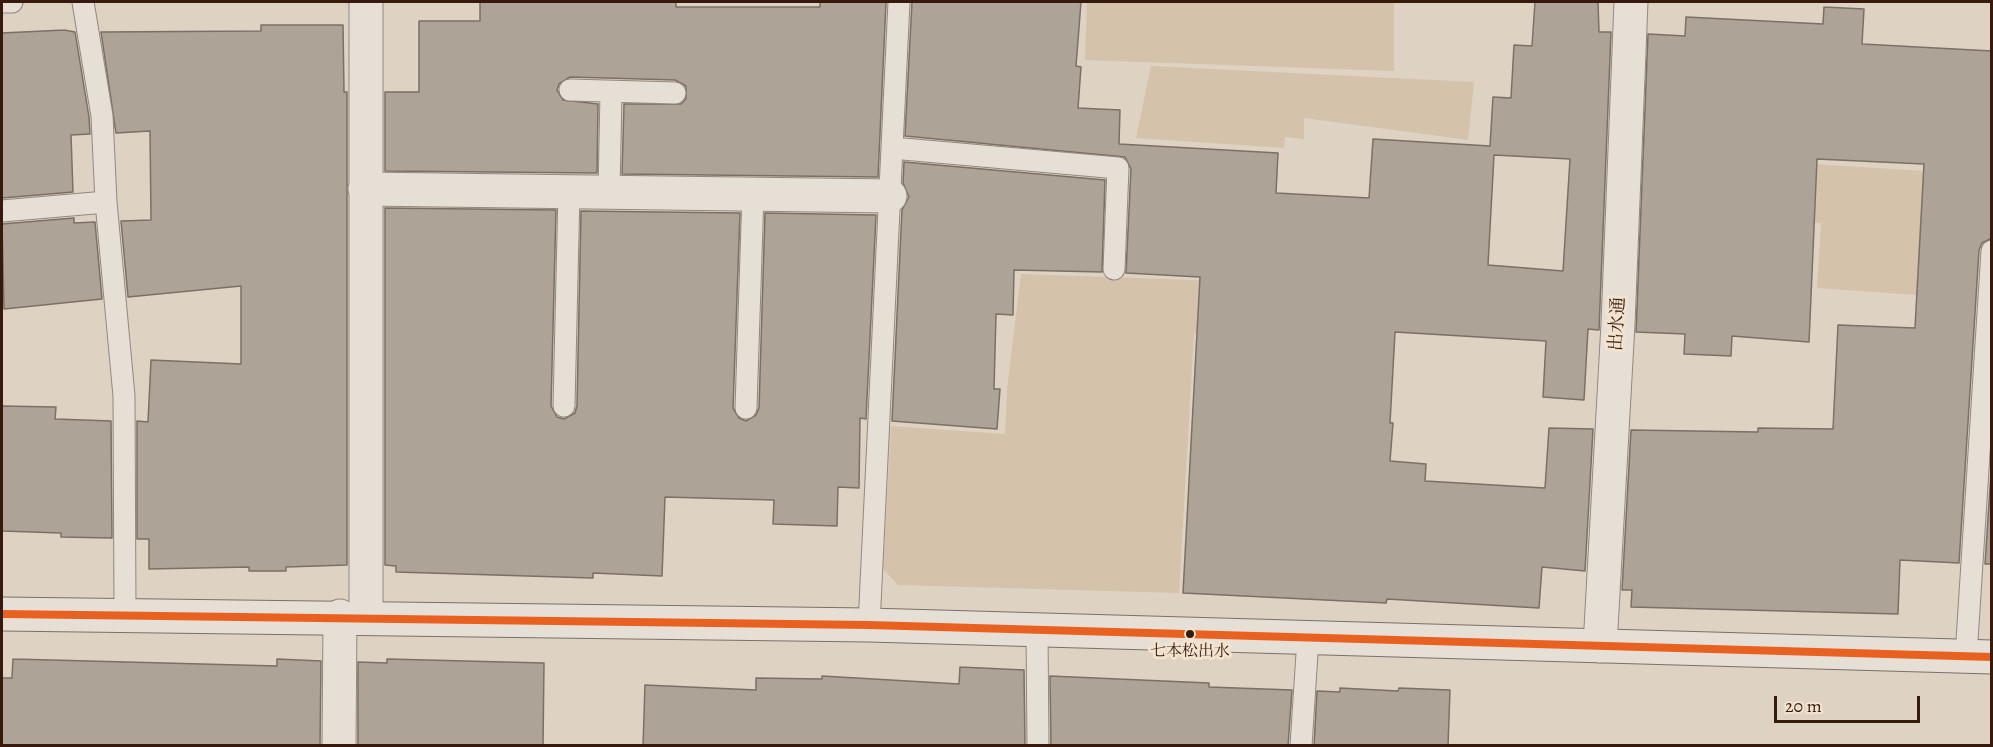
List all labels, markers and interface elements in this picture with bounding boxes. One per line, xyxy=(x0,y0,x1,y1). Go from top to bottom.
street label: 出水通 xyxy=(1606,296,1630,352)
marker: 七本松出水 xyxy=(1184,628,1196,640)
place label: 七本松出水 xyxy=(1150,642,1230,662)
scale bar xyxy=(1777,684,1922,722)
text: 20 m xyxy=(1785,694,1822,718)

